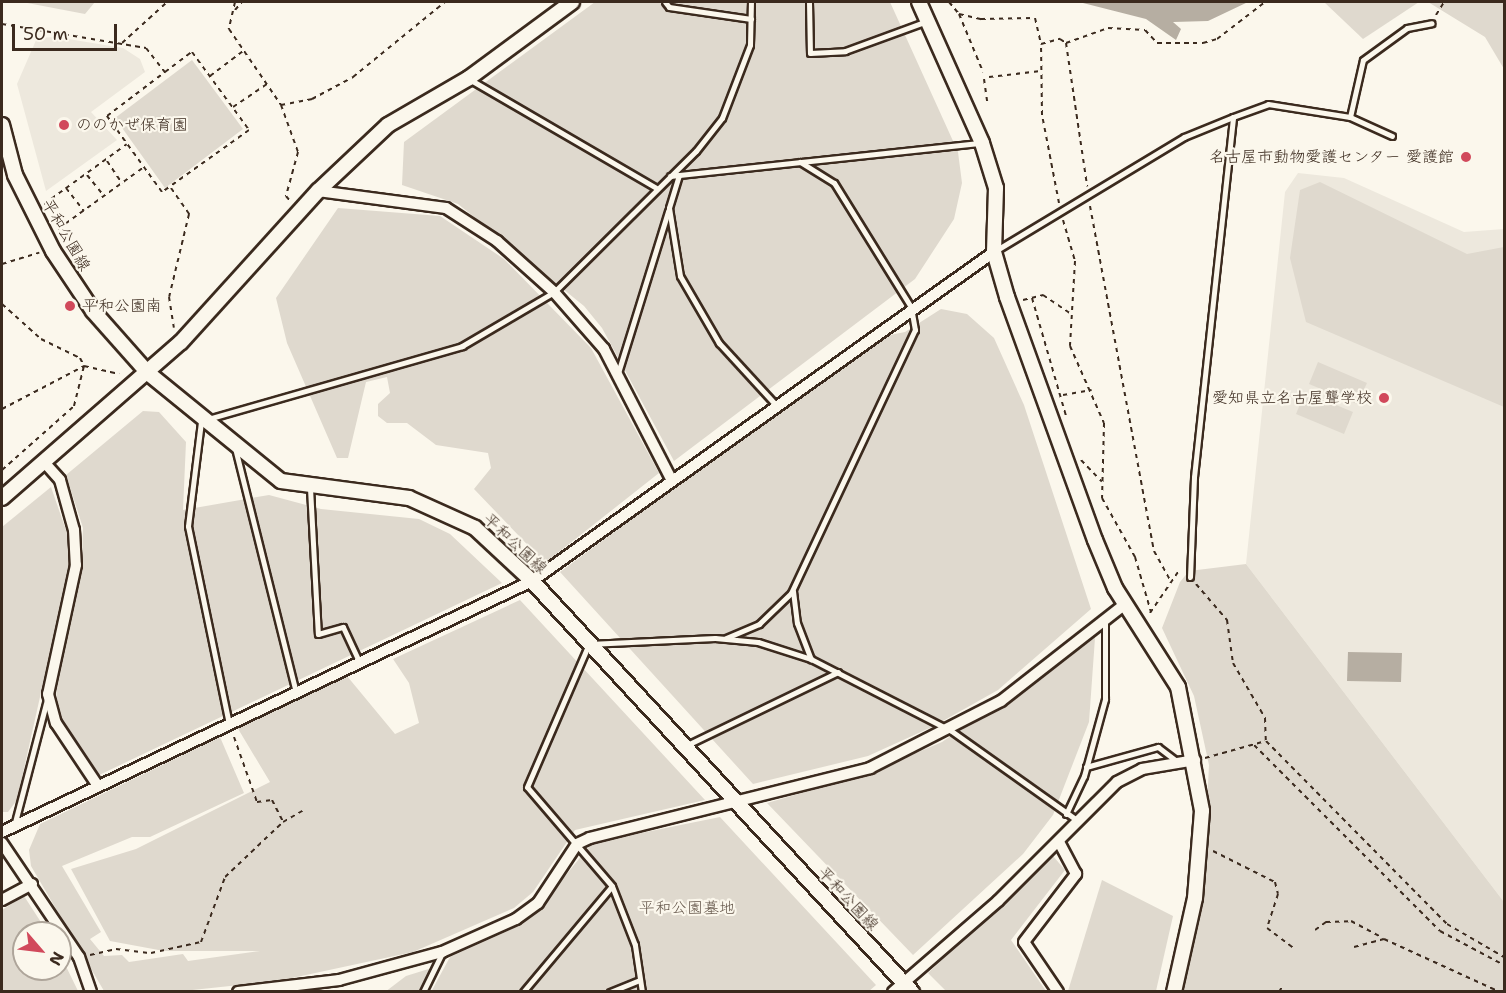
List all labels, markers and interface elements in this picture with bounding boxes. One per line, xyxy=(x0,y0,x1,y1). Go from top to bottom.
scale bar xyxy=(15,12,120,50)
text: 50 m xyxy=(23,22,68,46)
place label: ののかぜ保育園 xyxy=(76,115,188,135)
marker: ののかぜ保育園 xyxy=(57,118,71,132)
place label: 名古屋市動物愛護センター 愛護館 xyxy=(1209,147,1454,167)
marker: 名古屋市動物愛護センター 愛護館 xyxy=(1459,150,1473,164)
street label: 平和公園線 xyxy=(38,196,94,274)
place label: 平和公園南 xyxy=(82,296,162,316)
marker: 平和公園南 xyxy=(63,299,77,313)
place label: 愛知県立名古屋聾学校 xyxy=(1212,388,1372,408)
marker: 愛知県立名古屋聾学校 xyxy=(1377,391,1391,405)
street label: 平和公園線 xyxy=(479,510,551,578)
street label: 平和公園線 xyxy=(814,863,882,935)
park label: 平和公園墓地 xyxy=(639,898,735,918)
north arrow xyxy=(12,921,72,981)
text: N xyxy=(44,948,69,969)

